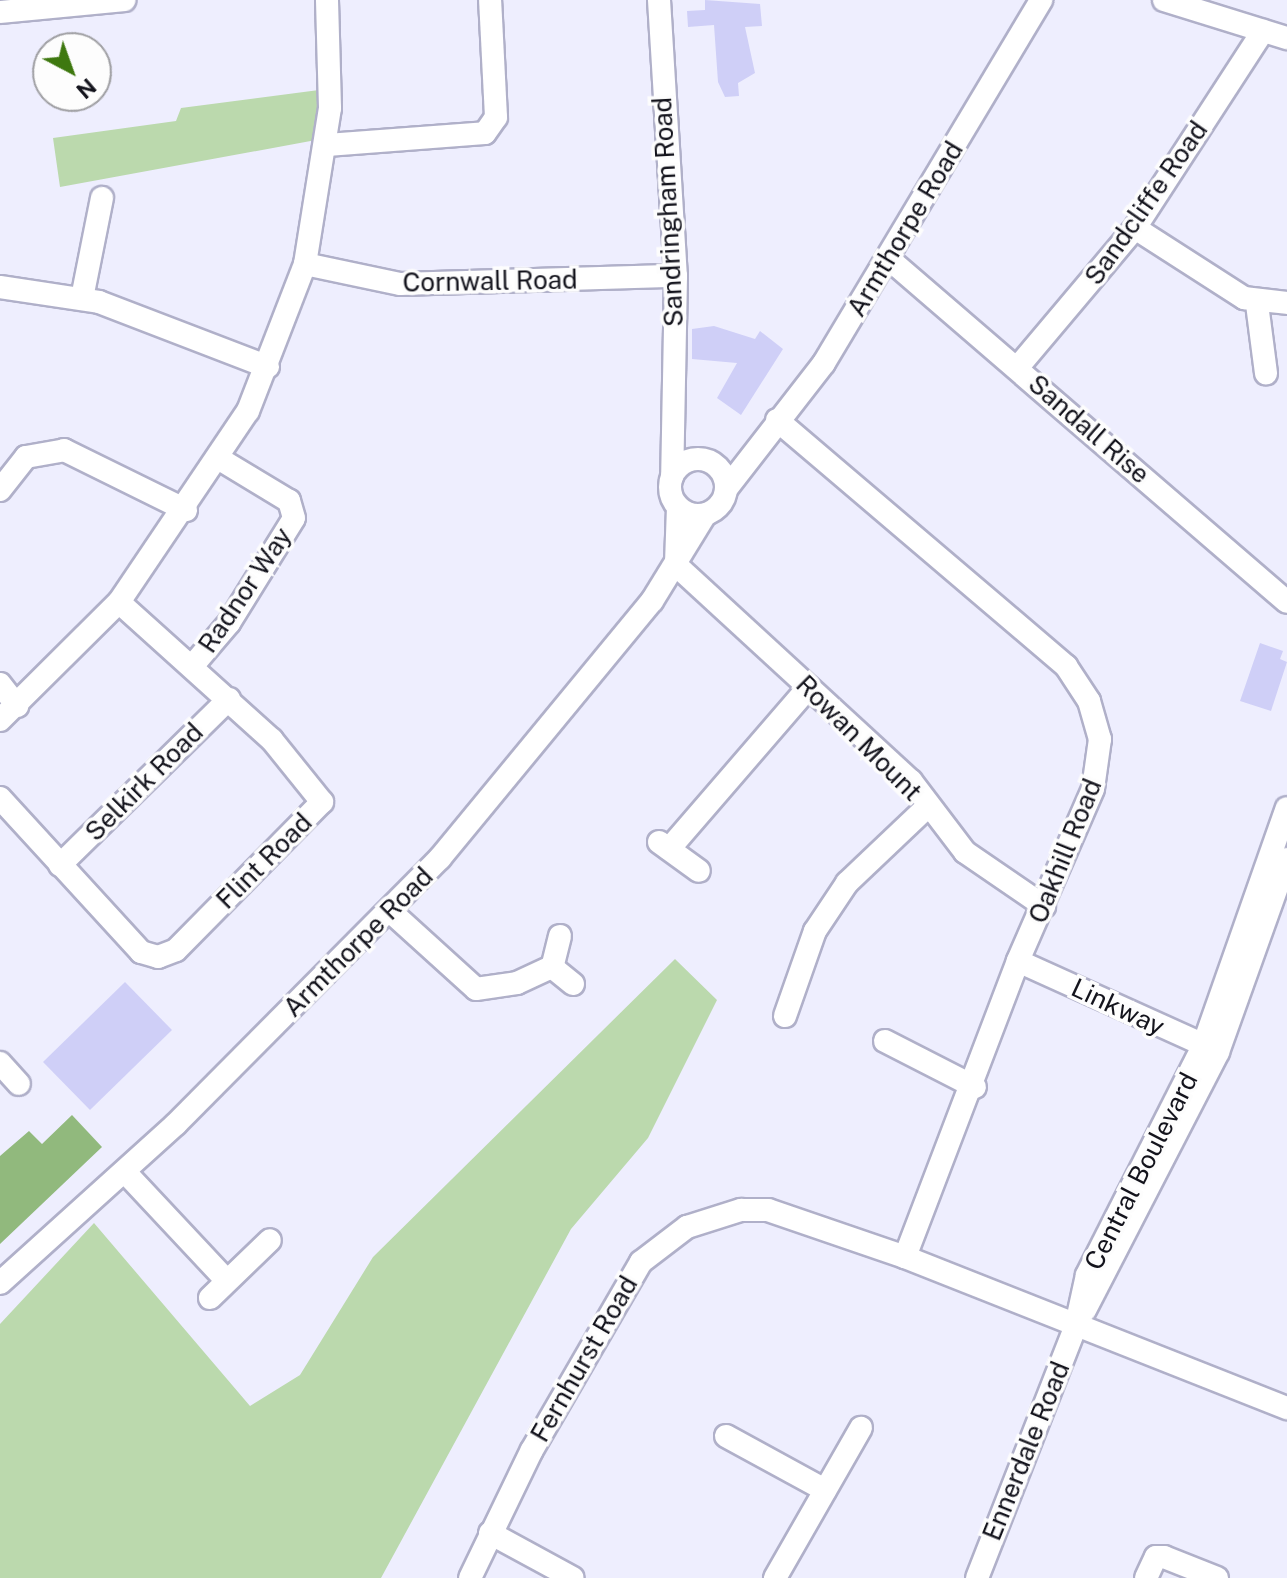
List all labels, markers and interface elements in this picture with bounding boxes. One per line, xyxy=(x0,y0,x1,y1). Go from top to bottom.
north arrow xyxy=(32,32,112,112)
text: N xyxy=(71,73,101,104)
street label: Sandringham Road xyxy=(646,96,690,328)
street label: Sandcliffe Road xyxy=(1078,115,1214,291)
street label: Armthorpe Road xyxy=(840,136,970,322)
street label: Cornwall Road xyxy=(402,264,578,298)
street label: Sandall Rise xyxy=(1022,368,1156,490)
street label: Radnor Way xyxy=(192,521,298,659)
street label: Rowan Mount xyxy=(790,669,928,807)
street label: Selkirk Road xyxy=(79,717,209,847)
street label: Oakhill Road xyxy=(1022,774,1108,928)
street label: Flint Road xyxy=(210,807,318,915)
street label: Armthorpe Road xyxy=(277,861,439,1023)
street label: Linkway xyxy=(1066,972,1170,1042)
street label: Central Boulevard xyxy=(1078,1067,1204,1275)
street label: Fernhurst Road xyxy=(524,1271,644,1447)
street label: Ennerdale Road xyxy=(976,1357,1076,1545)

